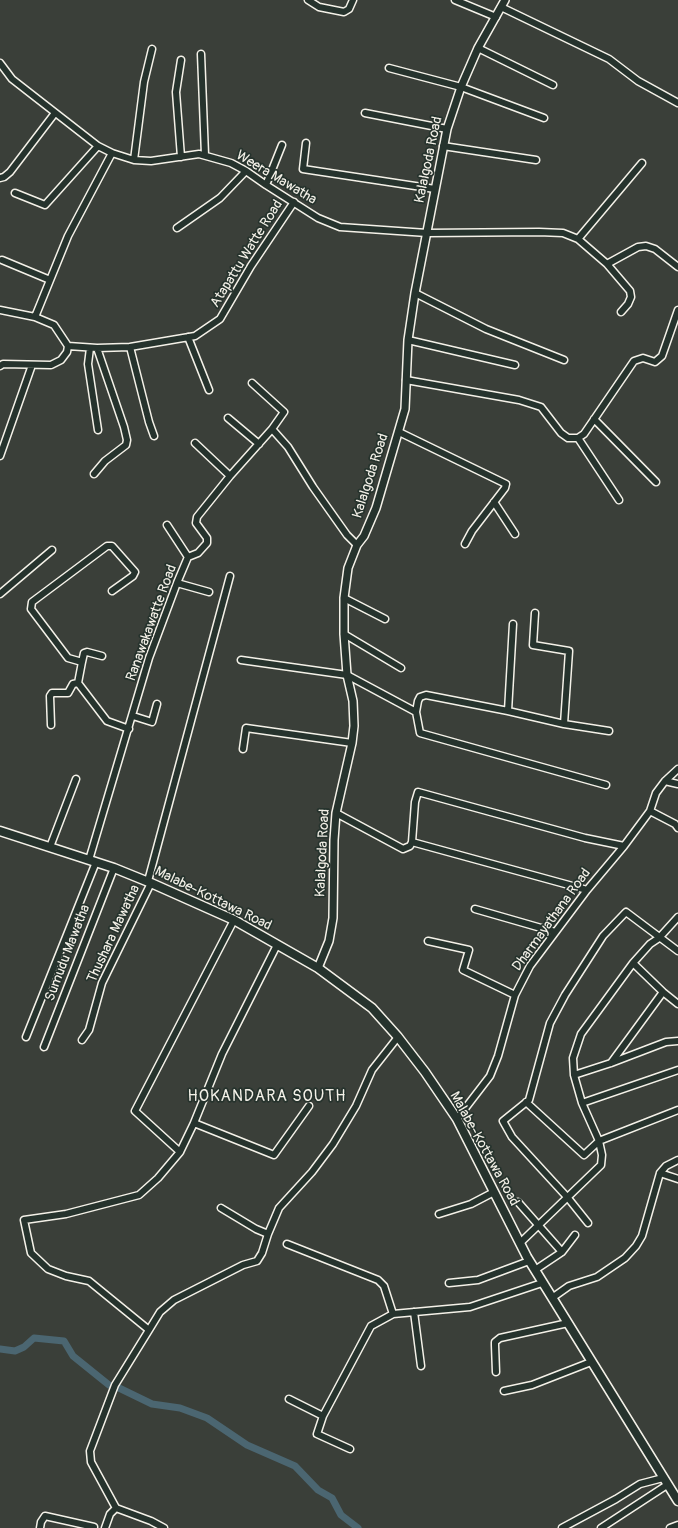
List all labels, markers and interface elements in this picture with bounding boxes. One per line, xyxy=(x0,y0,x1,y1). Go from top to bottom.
street label: Kalalgoda Road xyxy=(412,115,446,205)
street label: Weera Mawatha xyxy=(233,147,319,209)
street label: Atapattu Watte Road xyxy=(207,197,287,311)
street label: Kalalgoda Road xyxy=(349,432,393,520)
street label: Ranawakawatte Road xyxy=(123,562,181,684)
street label: Kalalgoda Road xyxy=(312,809,334,897)
street label: Malabe-Kottawa Road xyxy=(152,863,274,935)
street label: Dharmayathana Road xyxy=(509,865,595,975)
street label: Thushara Mawatha xyxy=(84,882,144,986)
street label: Sumudu Mawatha xyxy=(42,902,94,1004)
district label: HOKANDARA SOUTH xyxy=(188,1087,346,1107)
street label: Malabe-Kottawa Road xyxy=(446,1089,522,1209)

